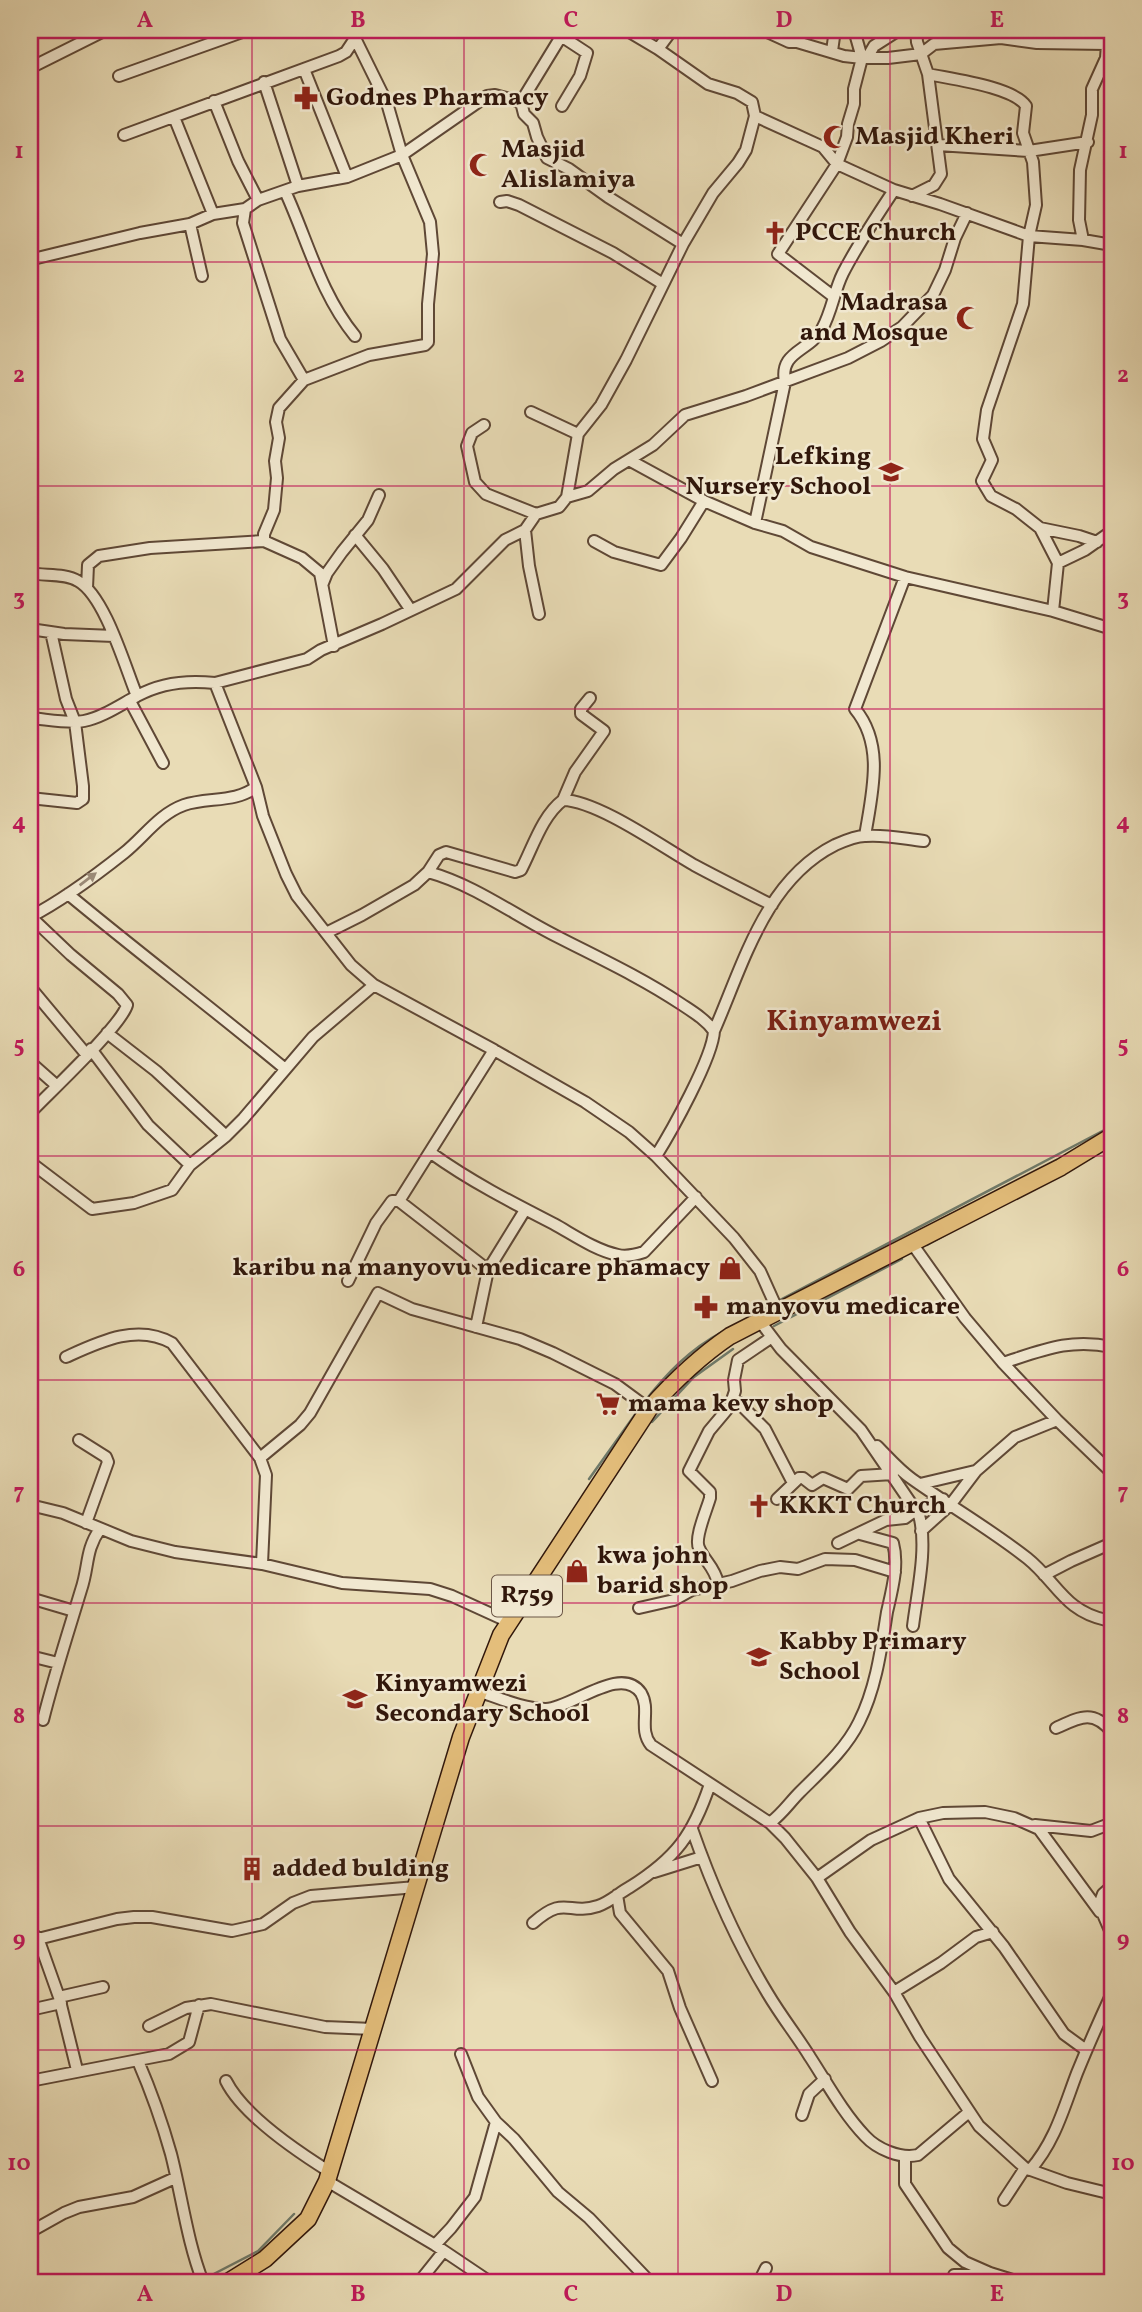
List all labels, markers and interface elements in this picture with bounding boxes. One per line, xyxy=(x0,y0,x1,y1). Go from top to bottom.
text: A xyxy=(137,5,153,37)
text: B xyxy=(350,5,366,37)
text: C xyxy=(564,5,578,37)
text: D xyxy=(776,5,793,37)
text: E xyxy=(990,5,1004,37)
place label: Godnes Pharmacy xyxy=(326,80,549,116)
pharmacy icon: Godnes Pharmacy xyxy=(292,84,320,112)
place label: Masjid Kheri xyxy=(855,119,1014,155)
mosque icon: Masjid Kheri xyxy=(821,123,849,151)
place label: Masjid Alislamiya xyxy=(501,132,635,198)
text: 1 xyxy=(14,136,24,168)
text: 1 xyxy=(1118,136,1128,168)
mosque icon: Masjid Alislamiya xyxy=(467,151,495,179)
place label: PCCE Church xyxy=(795,215,957,251)
church icon: PCCE Church xyxy=(761,219,789,247)
place label: Madrasa and Mosque xyxy=(800,285,948,351)
mosque icon: Madrasa and Mosque xyxy=(954,304,982,332)
text: 2 xyxy=(13,360,25,392)
text: 2 xyxy=(1117,360,1129,392)
place label: Lefking Nursery School xyxy=(686,439,871,505)
school or university icon: Lefking Nursery School xyxy=(877,458,905,486)
text: 3 xyxy=(13,583,25,615)
text: 3 xyxy=(1117,583,1129,615)
text: 4 xyxy=(12,807,26,839)
text: 4 xyxy=(1116,807,1130,839)
one-way arrow xyxy=(79,872,97,886)
district label: Kinyamwezi xyxy=(766,1001,942,1043)
text: 5 xyxy=(13,1030,25,1062)
text: 5 xyxy=(1117,1030,1129,1062)
place label: karibu na manyovu medicare phamacy xyxy=(233,1250,710,1286)
text: 6 xyxy=(13,1254,25,1286)
shop icon: karibu na manyovu medicare phamacy xyxy=(716,1254,744,1282)
text: 6 xyxy=(1117,1254,1129,1286)
place label: manyovu medicare xyxy=(726,1289,960,1325)
pharmacy icon: manyovu medicare xyxy=(692,1293,720,1321)
place label: mama kevy shop xyxy=(628,1386,834,1422)
supermarket icon: mama kevy shop xyxy=(594,1390,622,1418)
text: 7 xyxy=(14,1477,25,1509)
text: 7 xyxy=(1118,1477,1129,1509)
place label: KKKT Church xyxy=(779,1488,947,1524)
church icon: KKKT Church xyxy=(745,1492,773,1520)
place label: kwa john barid shop xyxy=(597,1538,729,1604)
shop icon: kwa john barid shop xyxy=(563,1557,591,1585)
road number: R759 xyxy=(492,1576,562,1616)
place label: Kabby Primary School xyxy=(779,1624,967,1690)
school or university icon: Kabby Primary School xyxy=(745,1643,773,1671)
place label: Kinyamwezi Secondary School xyxy=(375,1666,590,1732)
school or university icon: Kinyamwezi Secondary School xyxy=(341,1685,369,1713)
text: 8 xyxy=(13,1701,25,1733)
text: 8 xyxy=(1117,1701,1129,1733)
place label: added bulding xyxy=(272,1851,449,1887)
building icon: added bulding xyxy=(238,1855,266,1883)
text: 9 xyxy=(13,1924,25,1956)
text: 9 xyxy=(1117,1924,1129,1956)
text: 10 xyxy=(7,2148,31,2180)
text: 10 xyxy=(1111,2148,1135,2180)
text: A xyxy=(137,2279,153,2311)
text: B xyxy=(350,2279,366,2311)
text: C xyxy=(564,2279,578,2311)
text: D xyxy=(776,2279,793,2311)
text: E xyxy=(990,2279,1004,2311)

